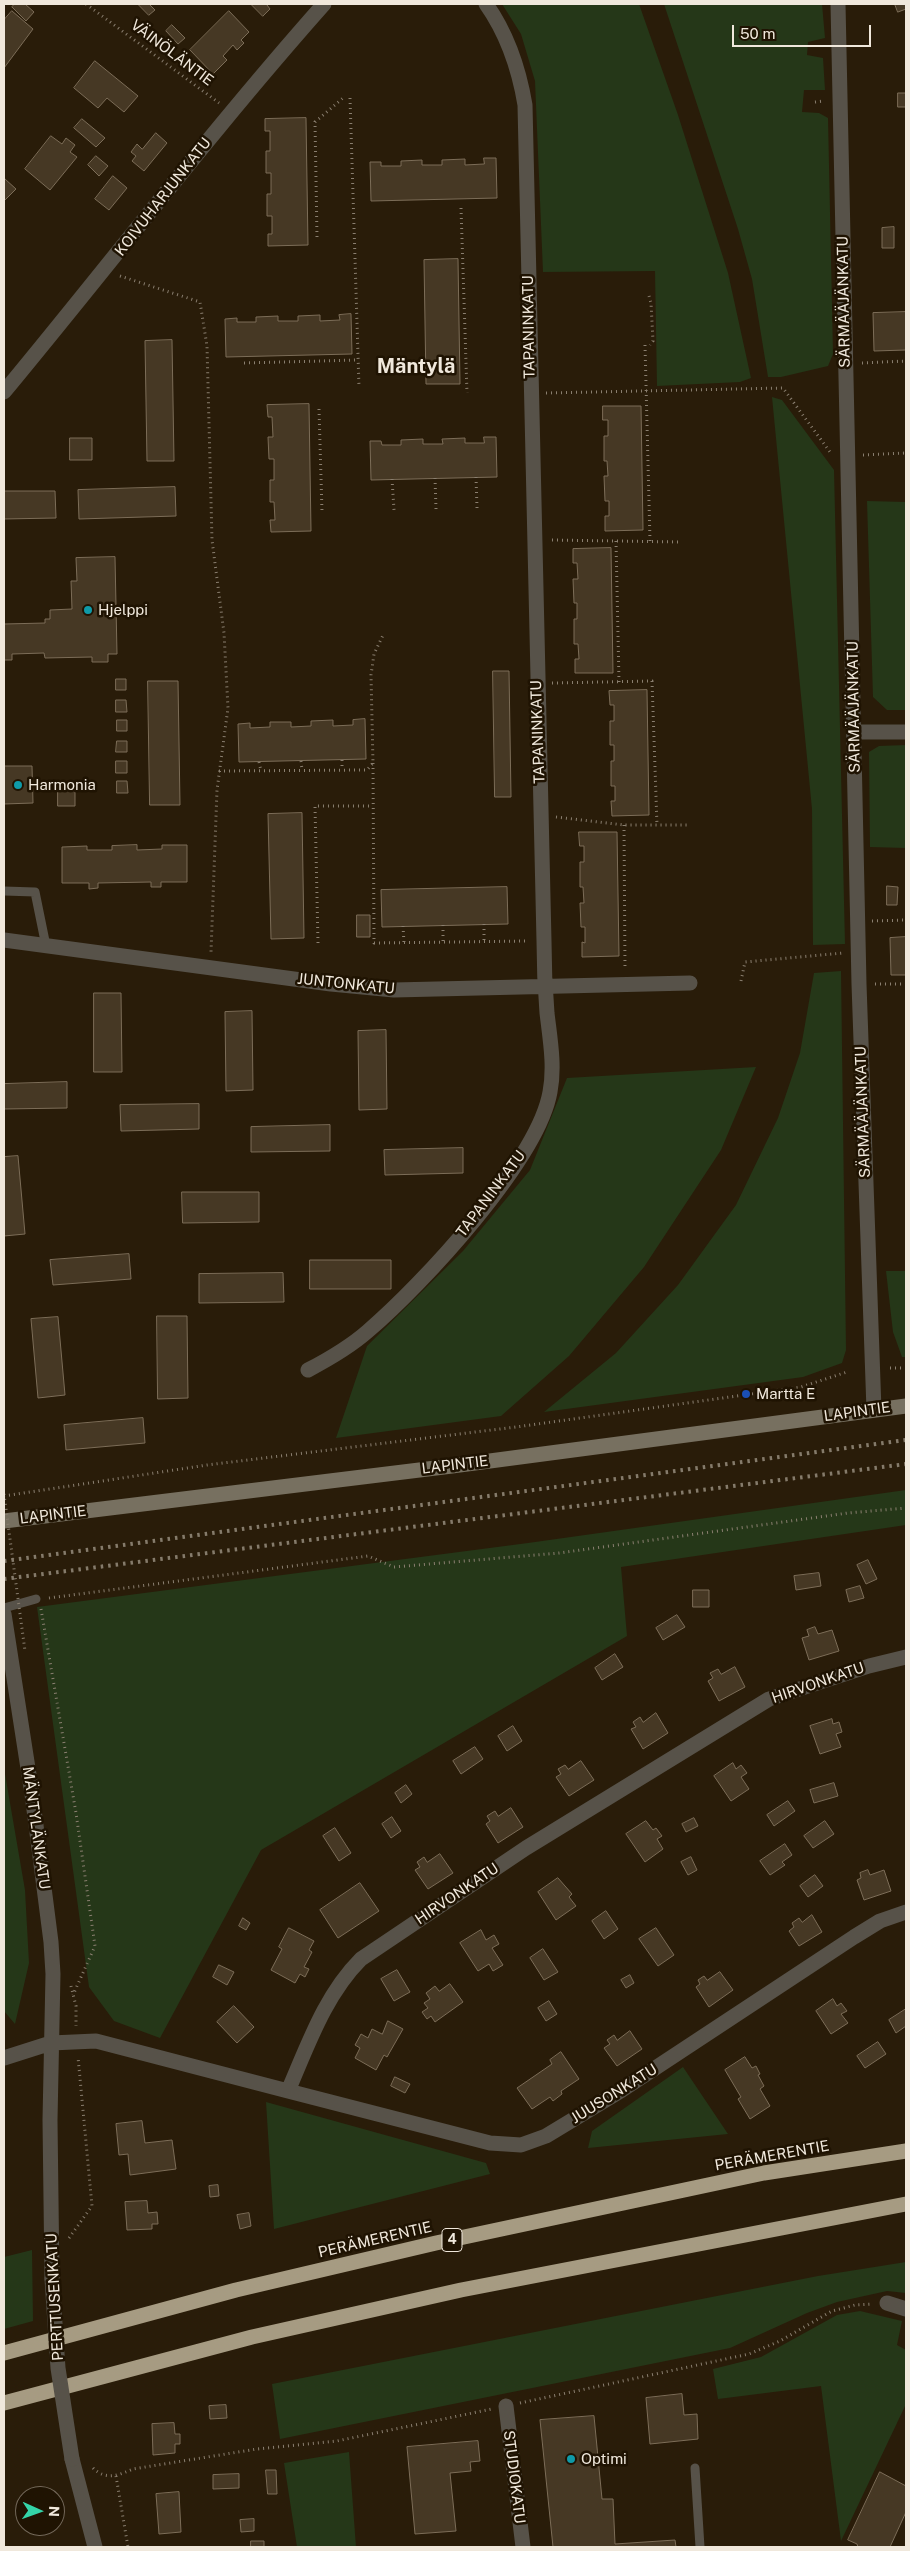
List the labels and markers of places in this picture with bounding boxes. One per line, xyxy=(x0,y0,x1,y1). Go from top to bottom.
place label: Hjelppi xyxy=(98,601,148,619)
marker: Hjelppi xyxy=(82,604,94,616)
place label: Harmonia xyxy=(28,776,96,794)
marker: Harmonia xyxy=(12,779,24,791)
place label: Martta E xyxy=(756,1385,815,1403)
marker: Martta E xyxy=(740,1388,752,1400)
place label: Optimi xyxy=(581,2450,627,2468)
marker: Optimi xyxy=(565,2453,577,2465)

